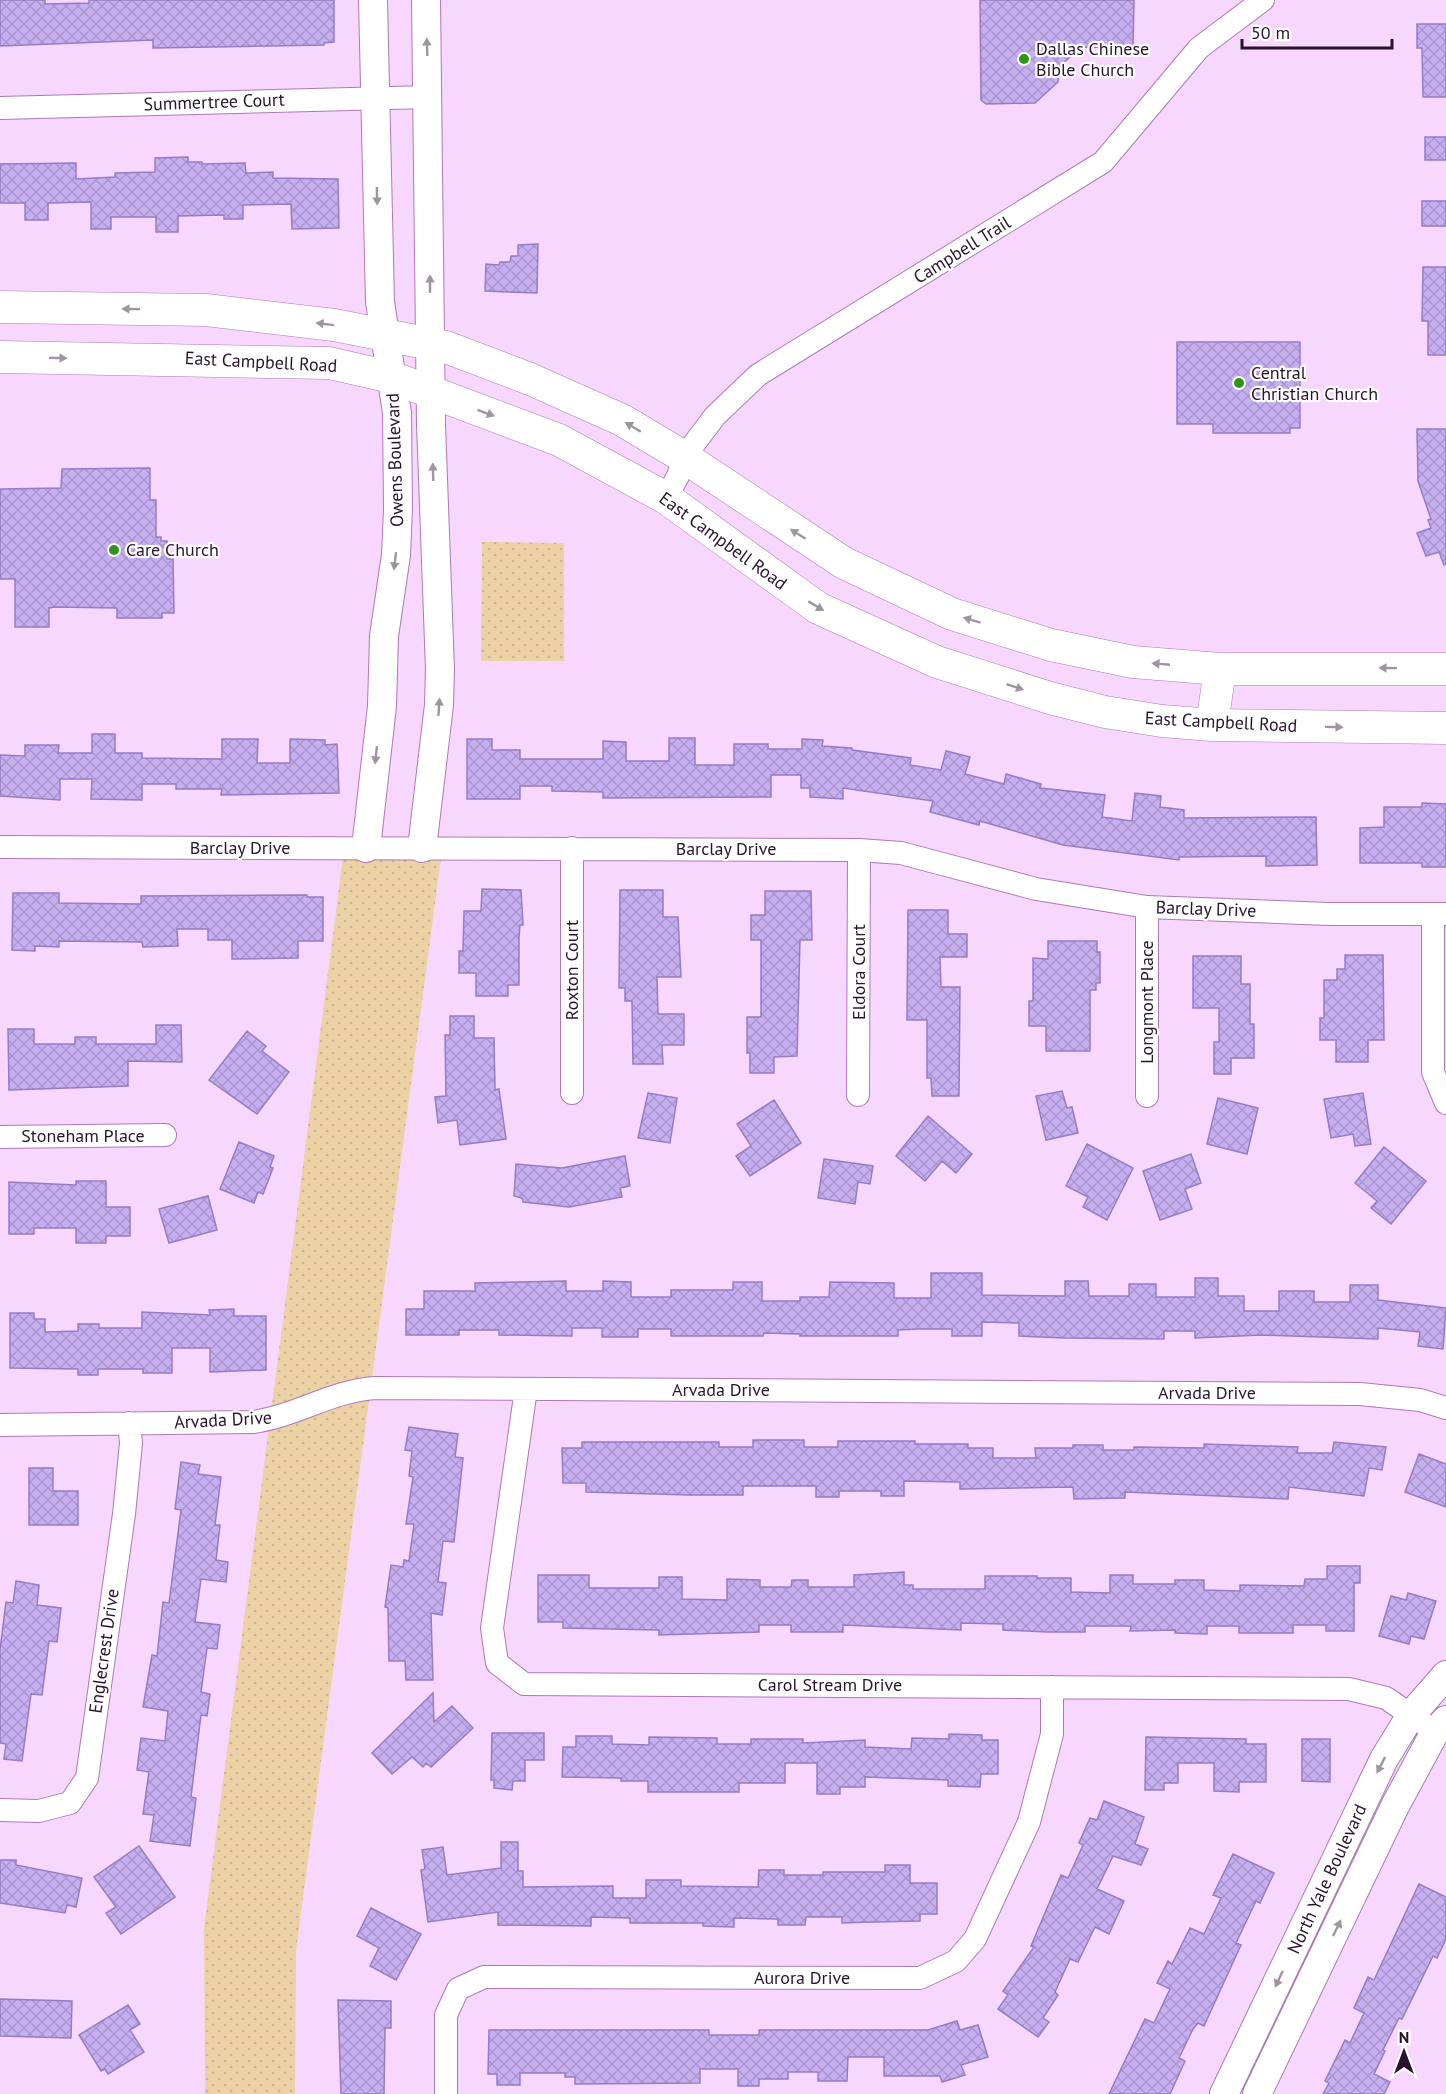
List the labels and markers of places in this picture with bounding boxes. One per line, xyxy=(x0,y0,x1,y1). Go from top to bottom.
place label: Dallas Chinese Bible Church xyxy=(1036,37,1149,81)
marker: Dallas Chinese Bible Church xyxy=(1017,52,1031,66)
place label: Central Christian Church xyxy=(1251,361,1378,405)
marker: Central Christian Church xyxy=(1232,376,1246,390)
place label: Care Church xyxy=(126,538,219,561)
marker: Care Church xyxy=(107,543,121,557)

